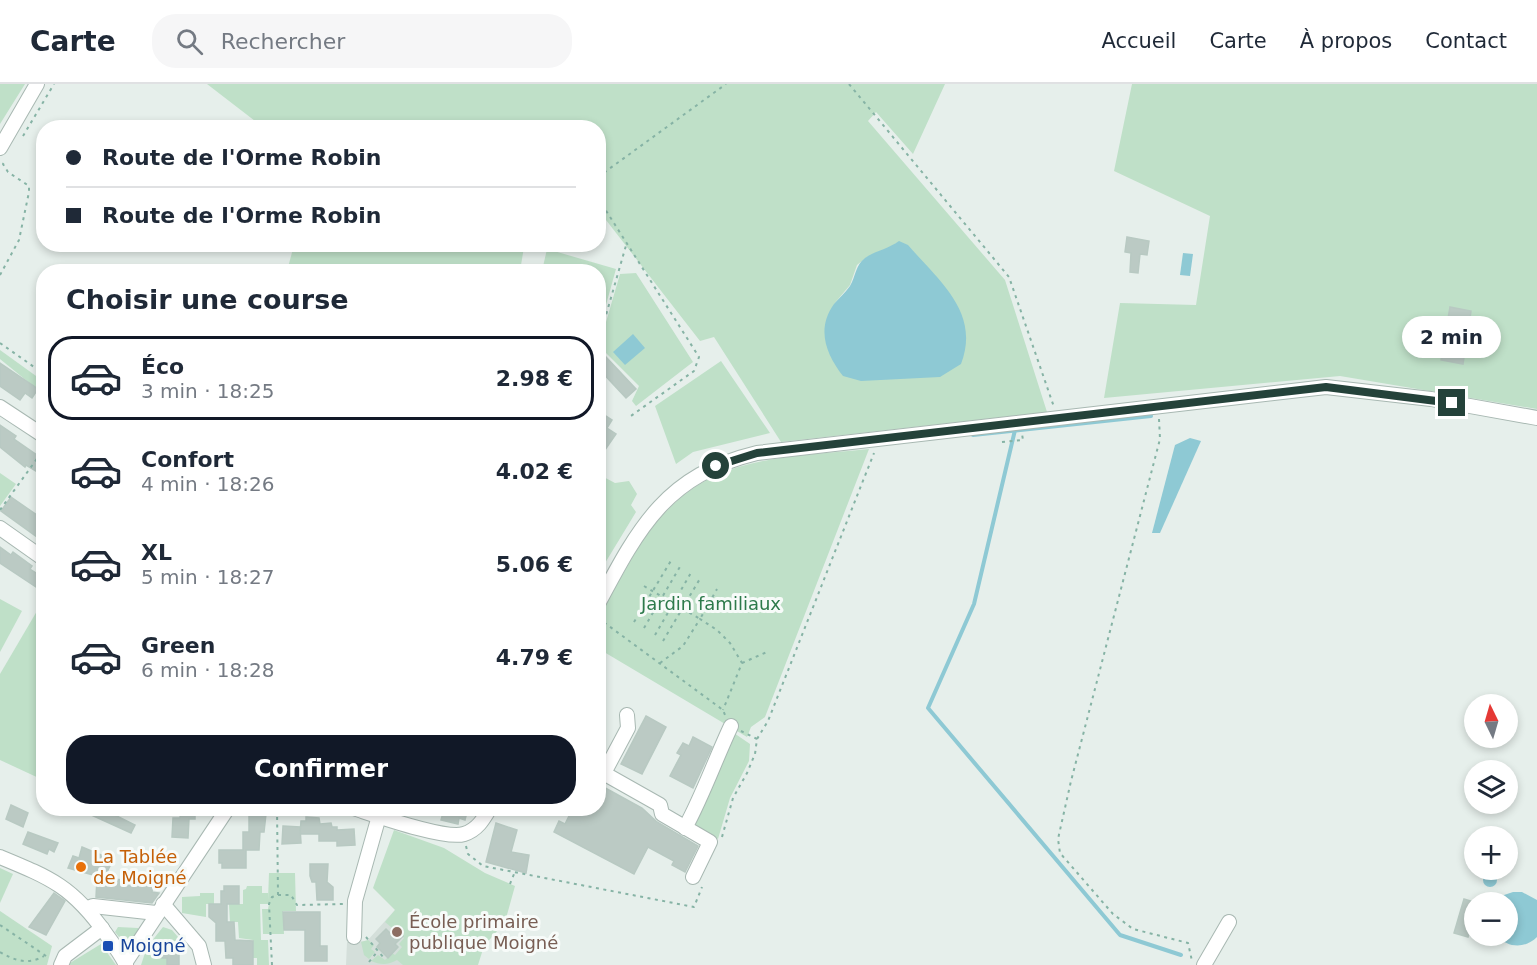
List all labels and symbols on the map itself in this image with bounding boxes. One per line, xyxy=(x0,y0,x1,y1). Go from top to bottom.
callout: 2 min xyxy=(1402,316,1502,358)
route end xyxy=(1438,389,1465,416)
route start xyxy=(702,452,729,479)
park label: Jardin familiaux xyxy=(640,593,781,614)
north arrow xyxy=(1464,694,1518,748)
place label: La Tablée de Moigné xyxy=(93,846,187,888)
marker: La Tablée de Moigné xyxy=(74,860,88,874)
place label: École primaire publique Moigné xyxy=(409,911,558,953)
marker: École primaire publique Moigné xyxy=(390,925,404,939)
place label: Moigné xyxy=(120,935,185,956)
marker: Moigné xyxy=(101,939,115,953)

